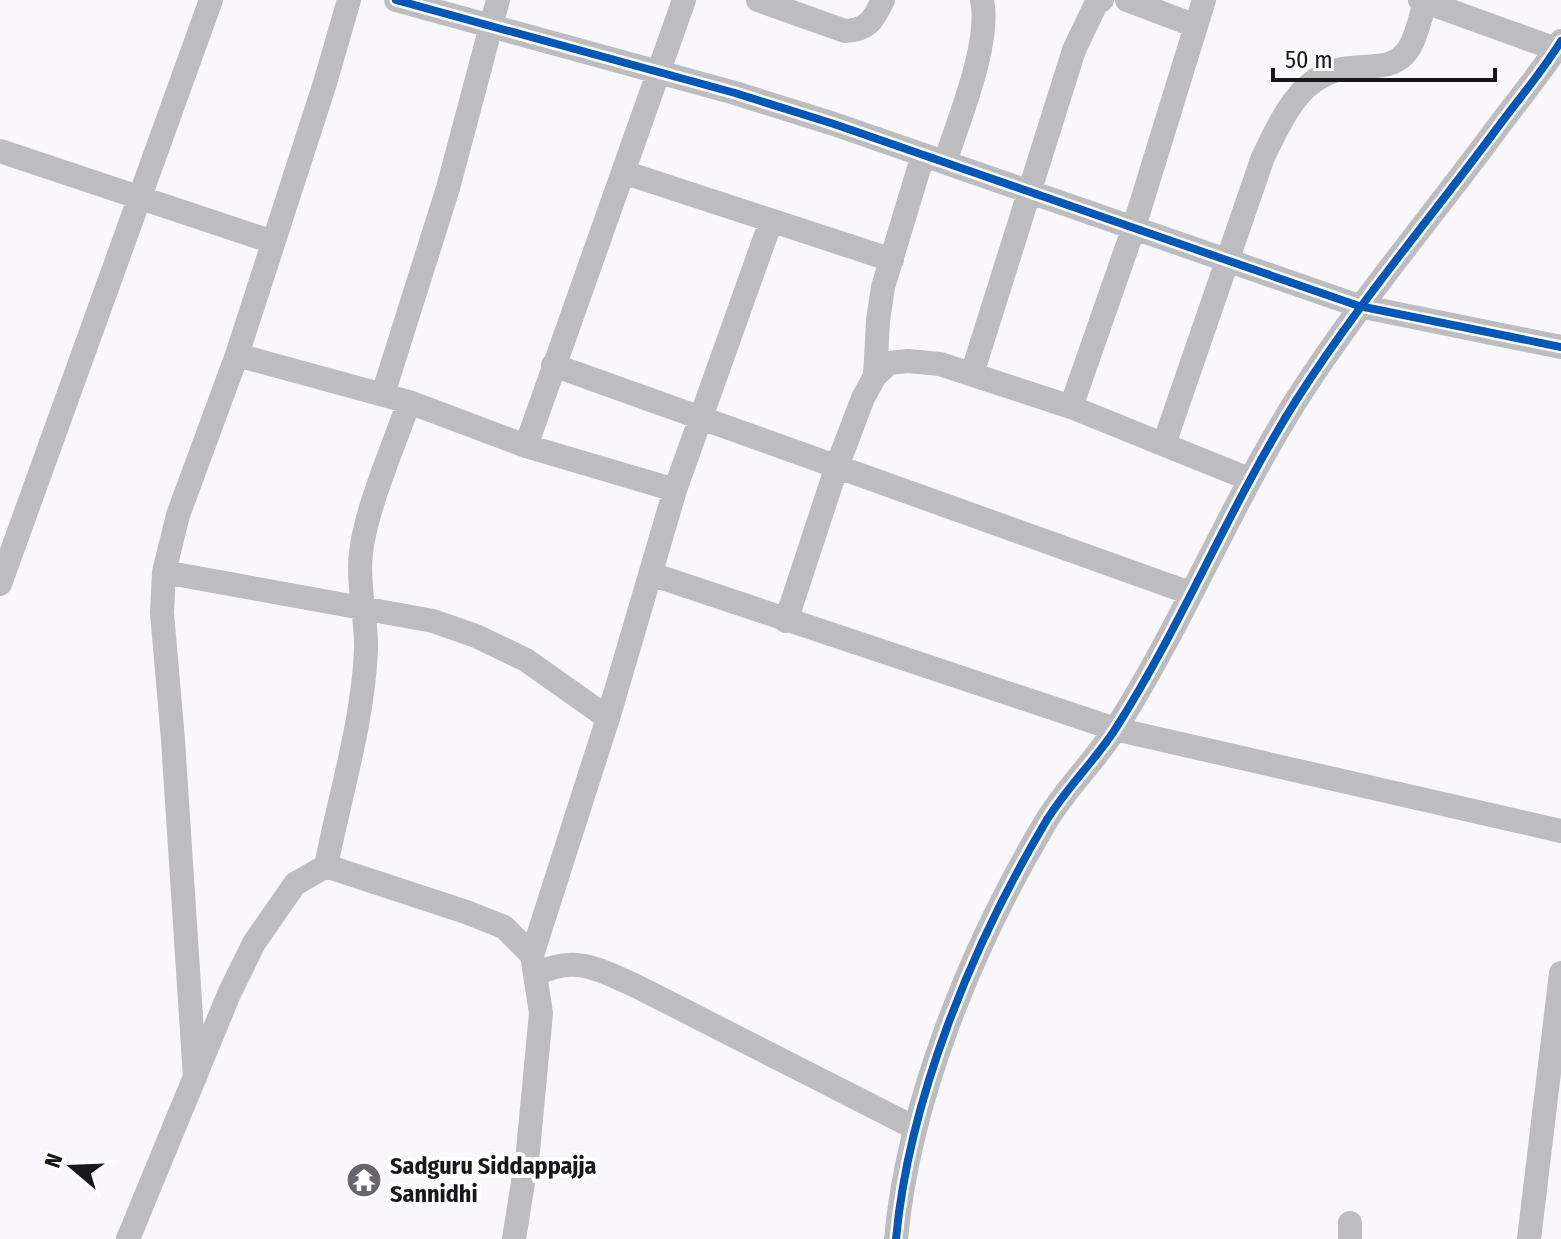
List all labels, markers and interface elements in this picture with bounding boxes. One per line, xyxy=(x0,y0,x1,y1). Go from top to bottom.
scale bar xyxy=(1273,32,1495,82)
text: 50 m xyxy=(1285,46,1333,74)
north arrow xyxy=(32,1127,112,1207)
text: N xyxy=(39,1150,68,1171)
place label: Sadguru Siddappajja Sannidhi xyxy=(390,1152,597,1208)
temple icon: Sadguru Siddappajja Sannidhi xyxy=(345,1161,383,1199)

